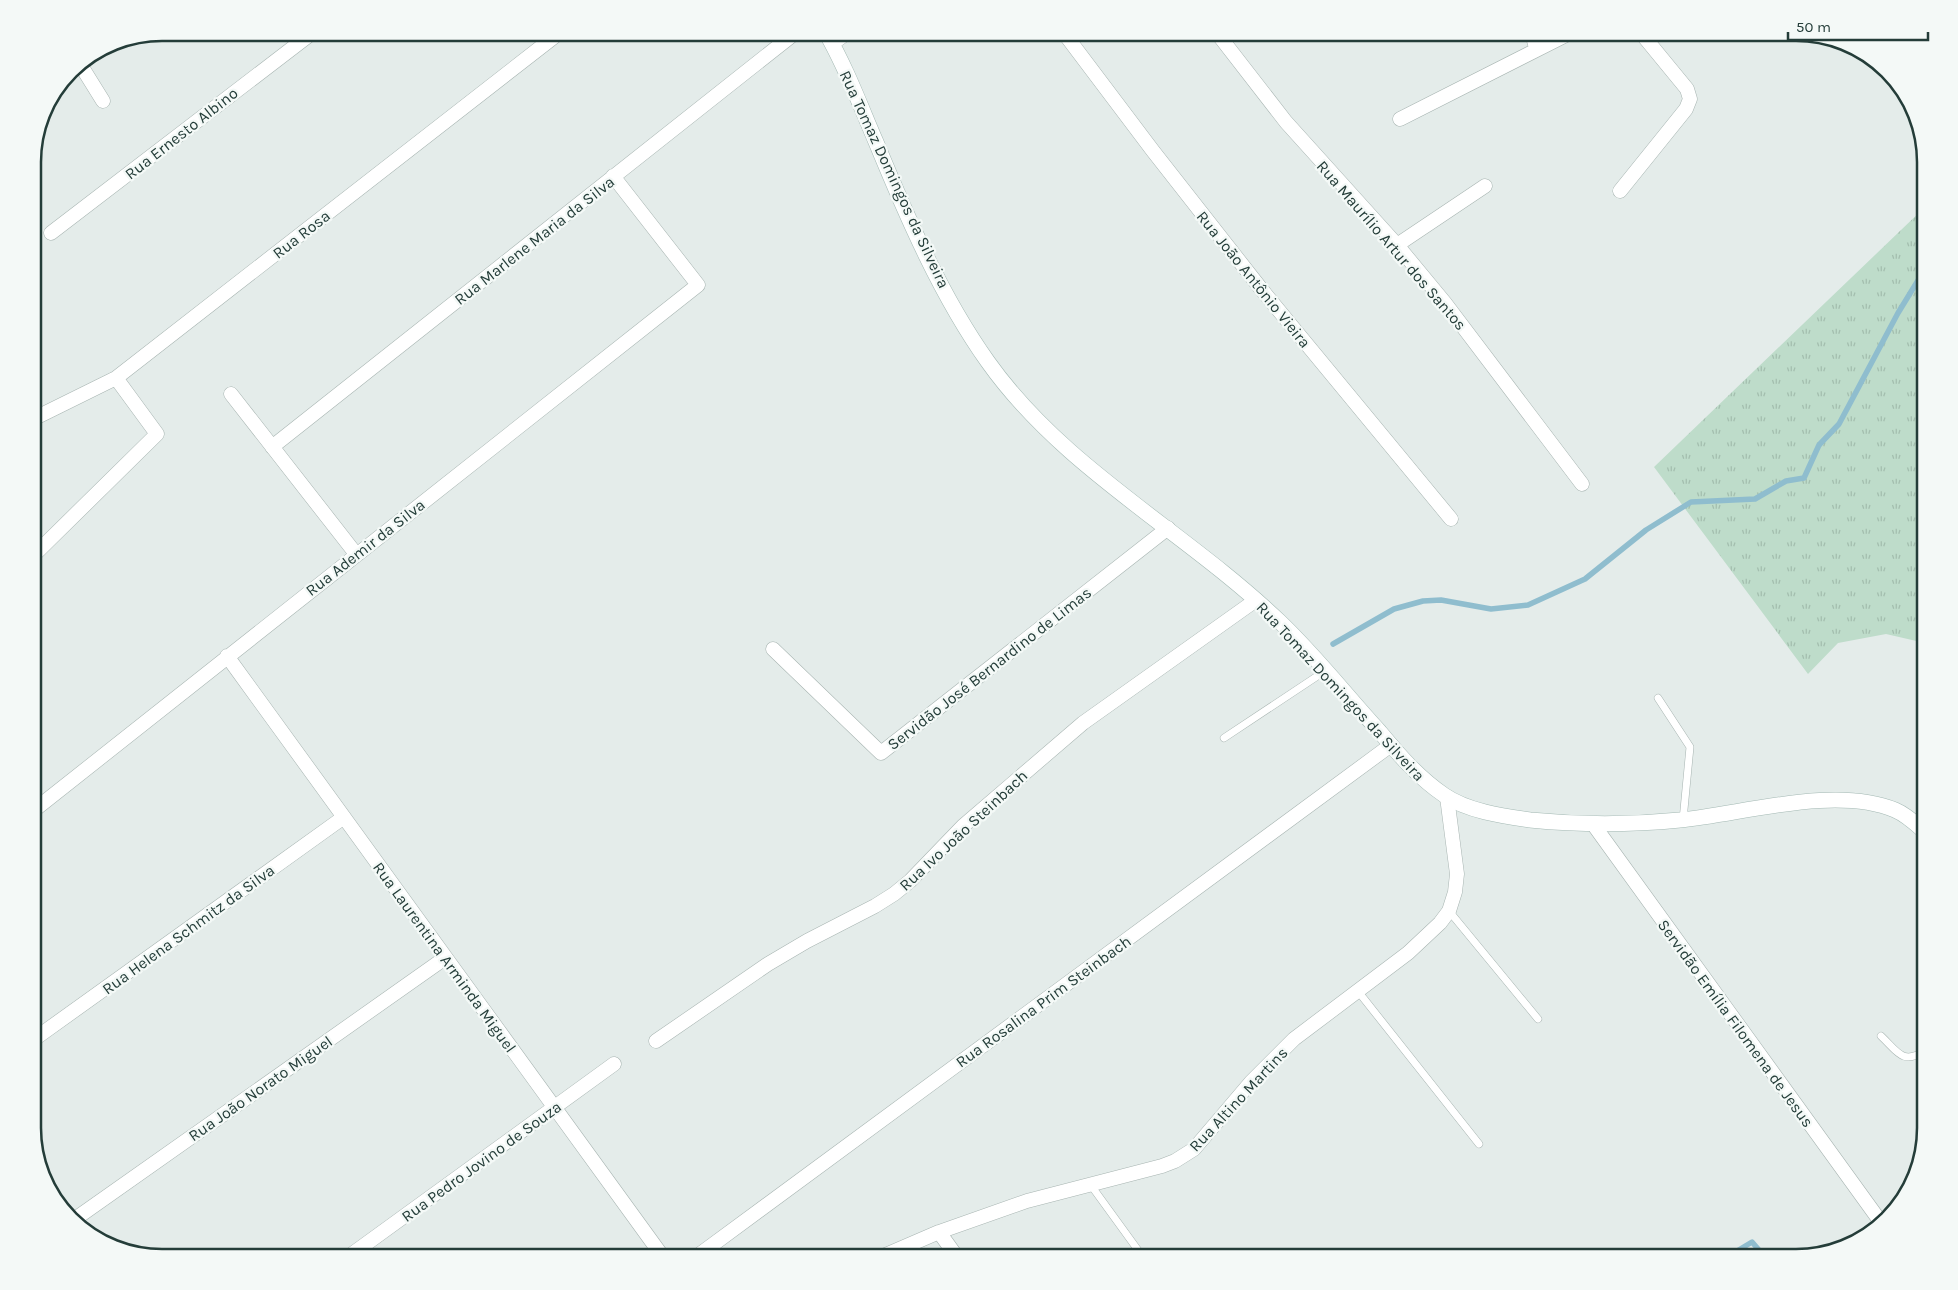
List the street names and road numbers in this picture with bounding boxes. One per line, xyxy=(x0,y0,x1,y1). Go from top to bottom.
street label: Rua Tomaz Domingos da Silveira xyxy=(836,67,953,291)
street label: Rua Ernesto Albino xyxy=(121,83,242,183)
street label: Rua Maurílio Artur dos Santos xyxy=(1313,157,1470,334)
street label: Rua Marlene Maria da Silva xyxy=(450,172,618,309)
street label: Rua Rosa xyxy=(269,206,334,263)
street label: Rua João Antônio Vieira xyxy=(1193,207,1315,352)
street label: Rua Ademir da Silva xyxy=(302,495,429,600)
street label: Servidão José Bernardino de Limas xyxy=(884,583,1095,754)
street label: Rua Tomaz Domingos da Silveira xyxy=(1253,598,1429,785)
street label: Rua Ivo João Steinbach xyxy=(895,766,1031,895)
street label: Rua Laurentina Arminda Miguel xyxy=(369,858,520,1056)
street label: Rua Helena Schmitz da Silva xyxy=(98,860,278,998)
street label: Servidão Emília Filomena de Jesus xyxy=(1654,916,1817,1131)
street label: Rua Rosalina Prim Steinbach xyxy=(952,931,1135,1071)
street label: Rua João Norato Miguel xyxy=(185,1032,336,1145)
street label: Rua Altino Martins xyxy=(1185,1043,1292,1155)
street label: Rua Pedro Jovino de Souza xyxy=(398,1097,565,1226)

